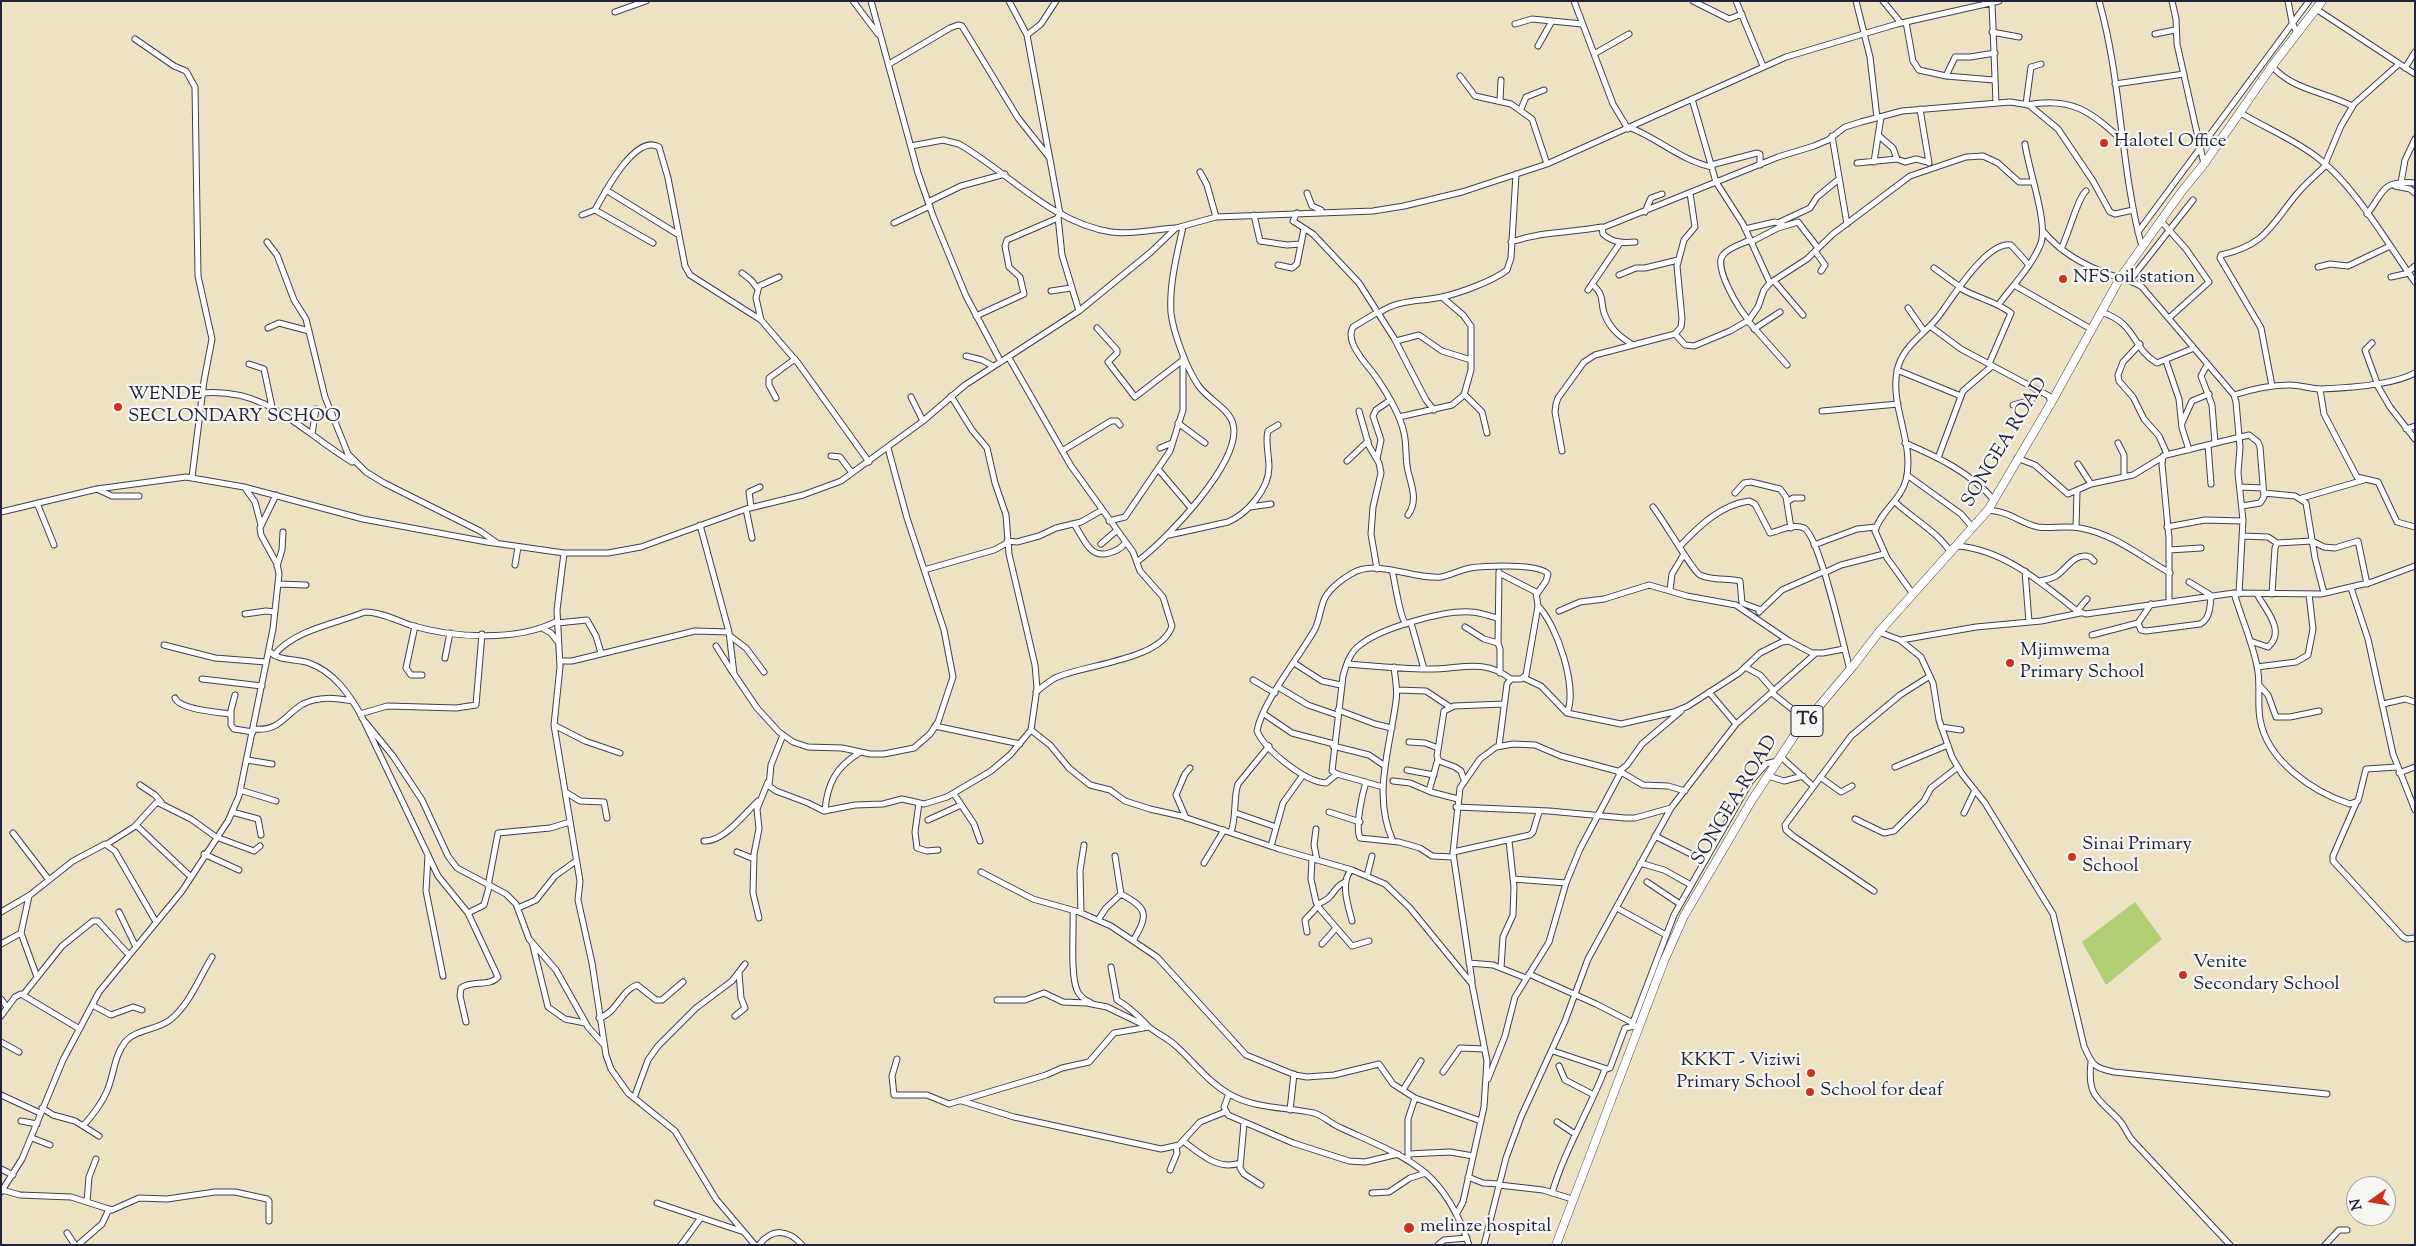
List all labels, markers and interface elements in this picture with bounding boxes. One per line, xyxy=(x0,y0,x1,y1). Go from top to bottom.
place label: Halotel Office xyxy=(2114,132,2227,154)
marker: Halotel Office xyxy=(2098,137,2110,149)
place label: NFS oil station xyxy=(2073,268,2195,290)
marker: NFS oil station xyxy=(2057,273,2069,285)
street label: SONGEA ROAD xyxy=(1958,374,2054,512)
place label: WENDE SECLONDARY SCHOO xyxy=(128,385,341,429)
marker: WENDE SECLONDARY SCHOO xyxy=(112,401,124,413)
place label: Mjimwema Primary School xyxy=(2020,641,2145,685)
marker: Mjimwema Primary School xyxy=(2004,657,2016,669)
road number: T6 xyxy=(1791,706,1823,736)
street label: SONGEA ROAD xyxy=(1688,732,1784,870)
place label: Sinai Primary School xyxy=(2082,835,2192,879)
marker: Sinai Primary School xyxy=(2066,851,2078,863)
place label: Venite Secondary School xyxy=(2193,953,2340,997)
marker: Venite Secondary School xyxy=(2177,969,2189,981)
place label: KKKT - Viziwi Primary School xyxy=(1676,1051,1801,1095)
marker: KKKT - Viziwi Primary School xyxy=(1805,1067,1817,1079)
place label: School for deaf xyxy=(1820,1081,1943,1103)
marker: School for deaf xyxy=(1804,1086,1816,1098)
north arrow xyxy=(2346,1176,2396,1226)
text: N xyxy=(2346,1196,2368,1212)
place label: melinze hospital xyxy=(1420,1217,1552,1239)
marker: melinze hospital xyxy=(1402,1221,1416,1235)

